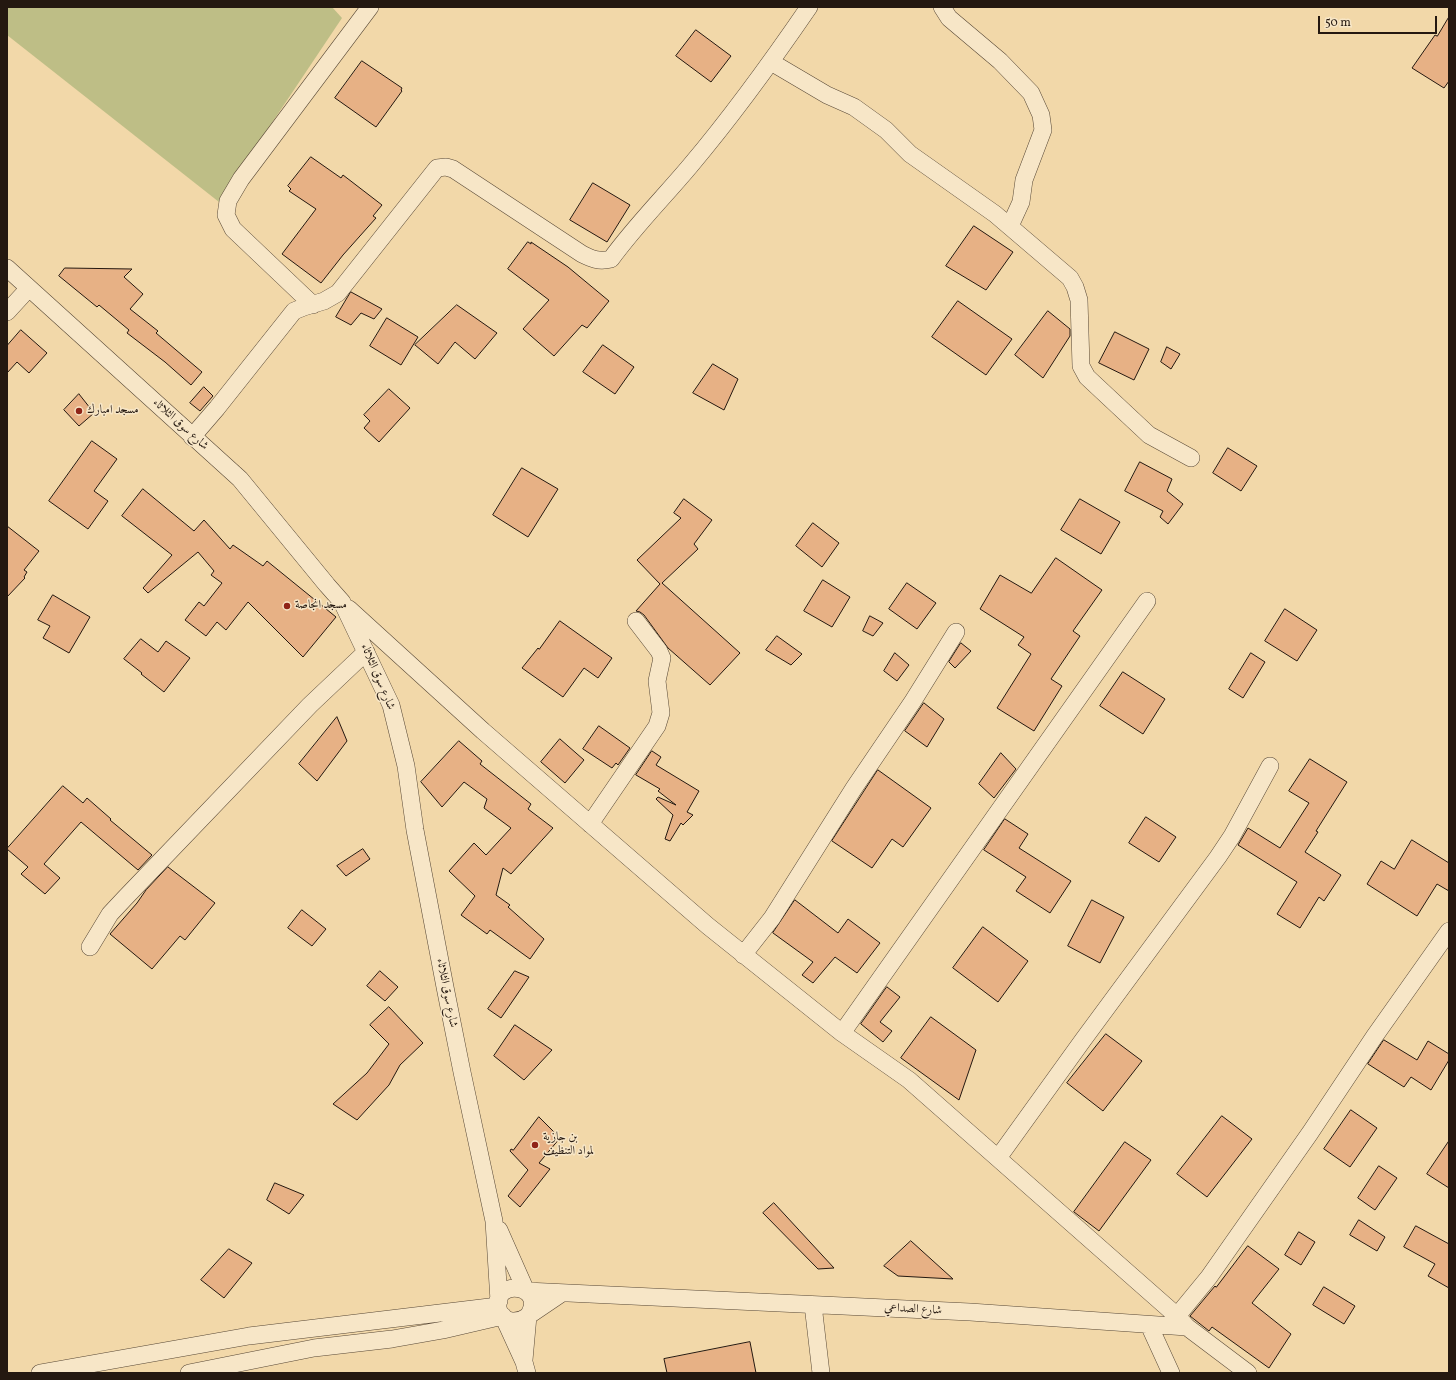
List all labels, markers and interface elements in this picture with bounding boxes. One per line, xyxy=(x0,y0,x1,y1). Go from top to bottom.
scale bar xyxy=(1320,8,1439,34)
text: 50 m xyxy=(1325,15,1351,31)
street label: شارع سوق الثلاثاء xyxy=(149,396,211,454)
place label: مسجد امبارك xyxy=(87,404,139,418)
marker: مسجد امبارك xyxy=(74,406,84,416)
place label: مسجد انجاصة xyxy=(295,599,347,613)
marker: مسجد انجاصة xyxy=(282,601,292,611)
street label: شارع سوق الثلاثاء xyxy=(357,642,397,712)
street label: شارع سوق الثلاثاء xyxy=(432,957,460,1029)
place label: بن جازية لمواد التنظيف xyxy=(543,1131,594,1159)
marker: بن جازية لمواد التنظيف xyxy=(530,1140,540,1150)
street label: شارع الصداعي xyxy=(884,1301,942,1319)

